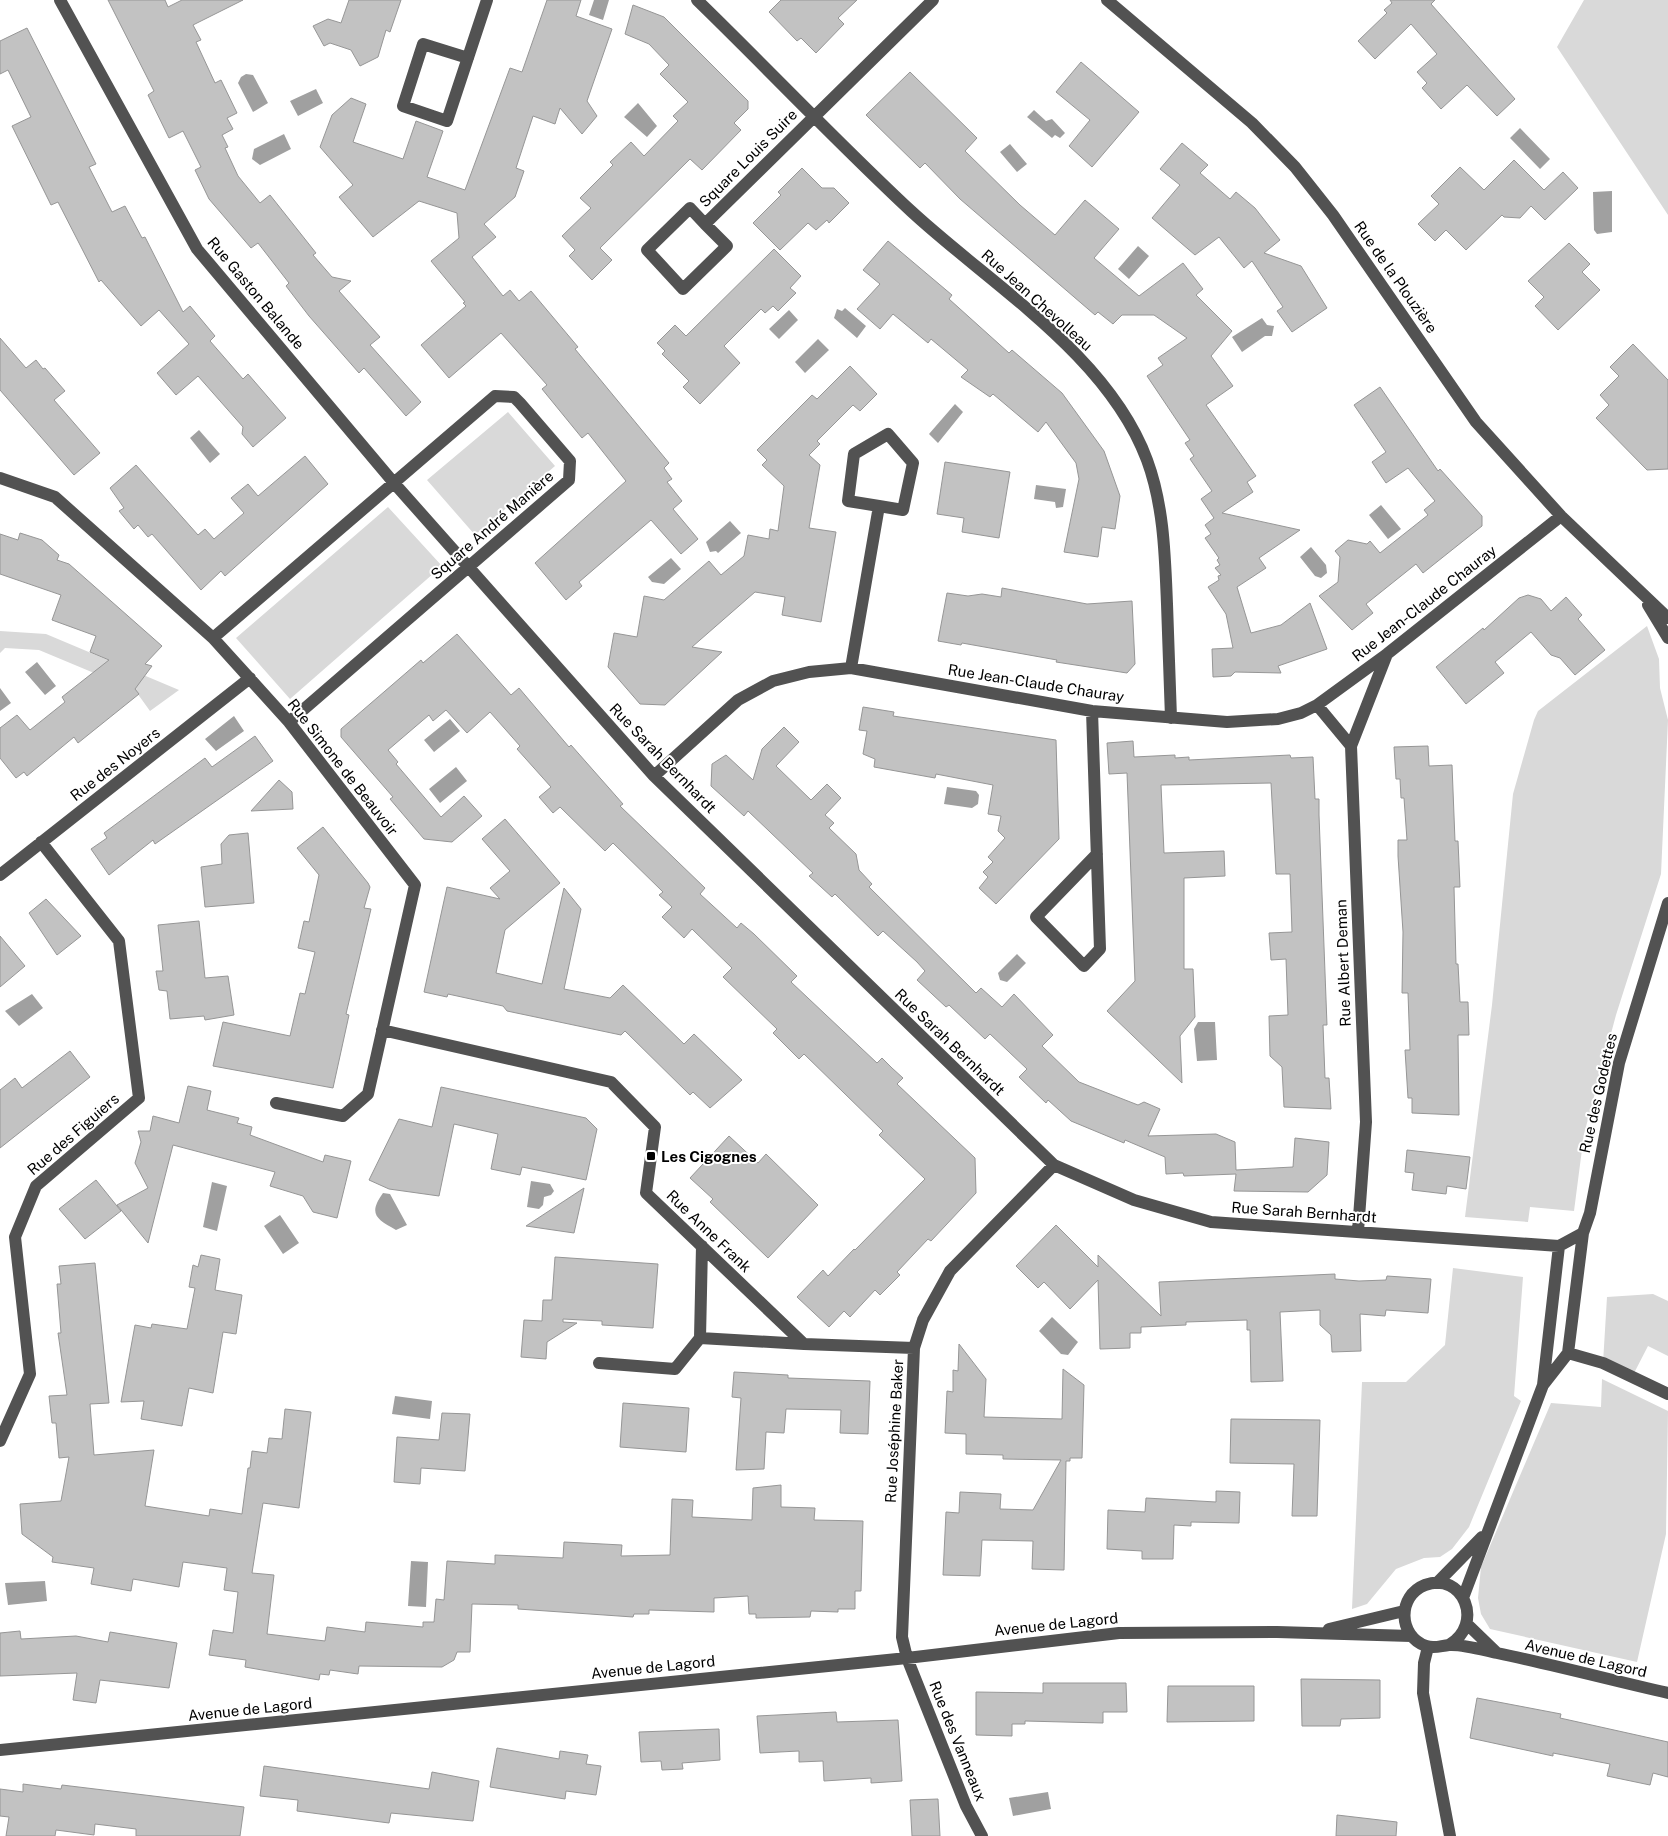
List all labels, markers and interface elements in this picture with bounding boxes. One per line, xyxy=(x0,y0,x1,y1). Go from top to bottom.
street label: Square Louis Suire xyxy=(696,106,800,210)
street label: Rue de la Plouzière xyxy=(1351,218,1441,336)
street label: Rue Gaston Balande xyxy=(204,234,308,352)
street label: Rue Jean Chevolleau xyxy=(978,246,1096,354)
street label: Square André Manière xyxy=(427,467,557,583)
street label: Rue Jean-Claude Chauray xyxy=(1349,541,1499,665)
street label: Rue Jean-Claude Chauray xyxy=(947,661,1125,705)
street label: Rue Simone de Beauvoir xyxy=(284,695,402,839)
street label: Rue Sarah Bernhardt xyxy=(606,700,720,816)
street label: Rue des Noyers xyxy=(67,724,163,804)
street label: Rue Albert Deman xyxy=(1332,899,1354,1027)
street label: Rue Sarah Bernhardt xyxy=(892,985,1008,1099)
street label: Rue des Godettes xyxy=(1576,1031,1620,1155)
street label: Rue des Figuiers xyxy=(24,1090,122,1178)
place label: Les Cigognes xyxy=(661,1148,757,1165)
marker: Les Cigognes xyxy=(645,1150,657,1162)
street label: Rue Anne Frank xyxy=(663,1186,755,1276)
street label: Rue Sarah Bernhardt xyxy=(1231,1198,1377,1226)
street label: Rue Joséphine Baker xyxy=(882,1359,906,1503)
street label: Avenue de Lagord xyxy=(993,1609,1119,1639)
street label: Avenue de Lagord xyxy=(1523,1636,1649,1680)
street label: Avenue de Lagord xyxy=(590,1652,716,1682)
street label: Rue des Vanneaux xyxy=(926,1679,990,1803)
street label: Avenue de Lagord xyxy=(187,1694,313,1724)

